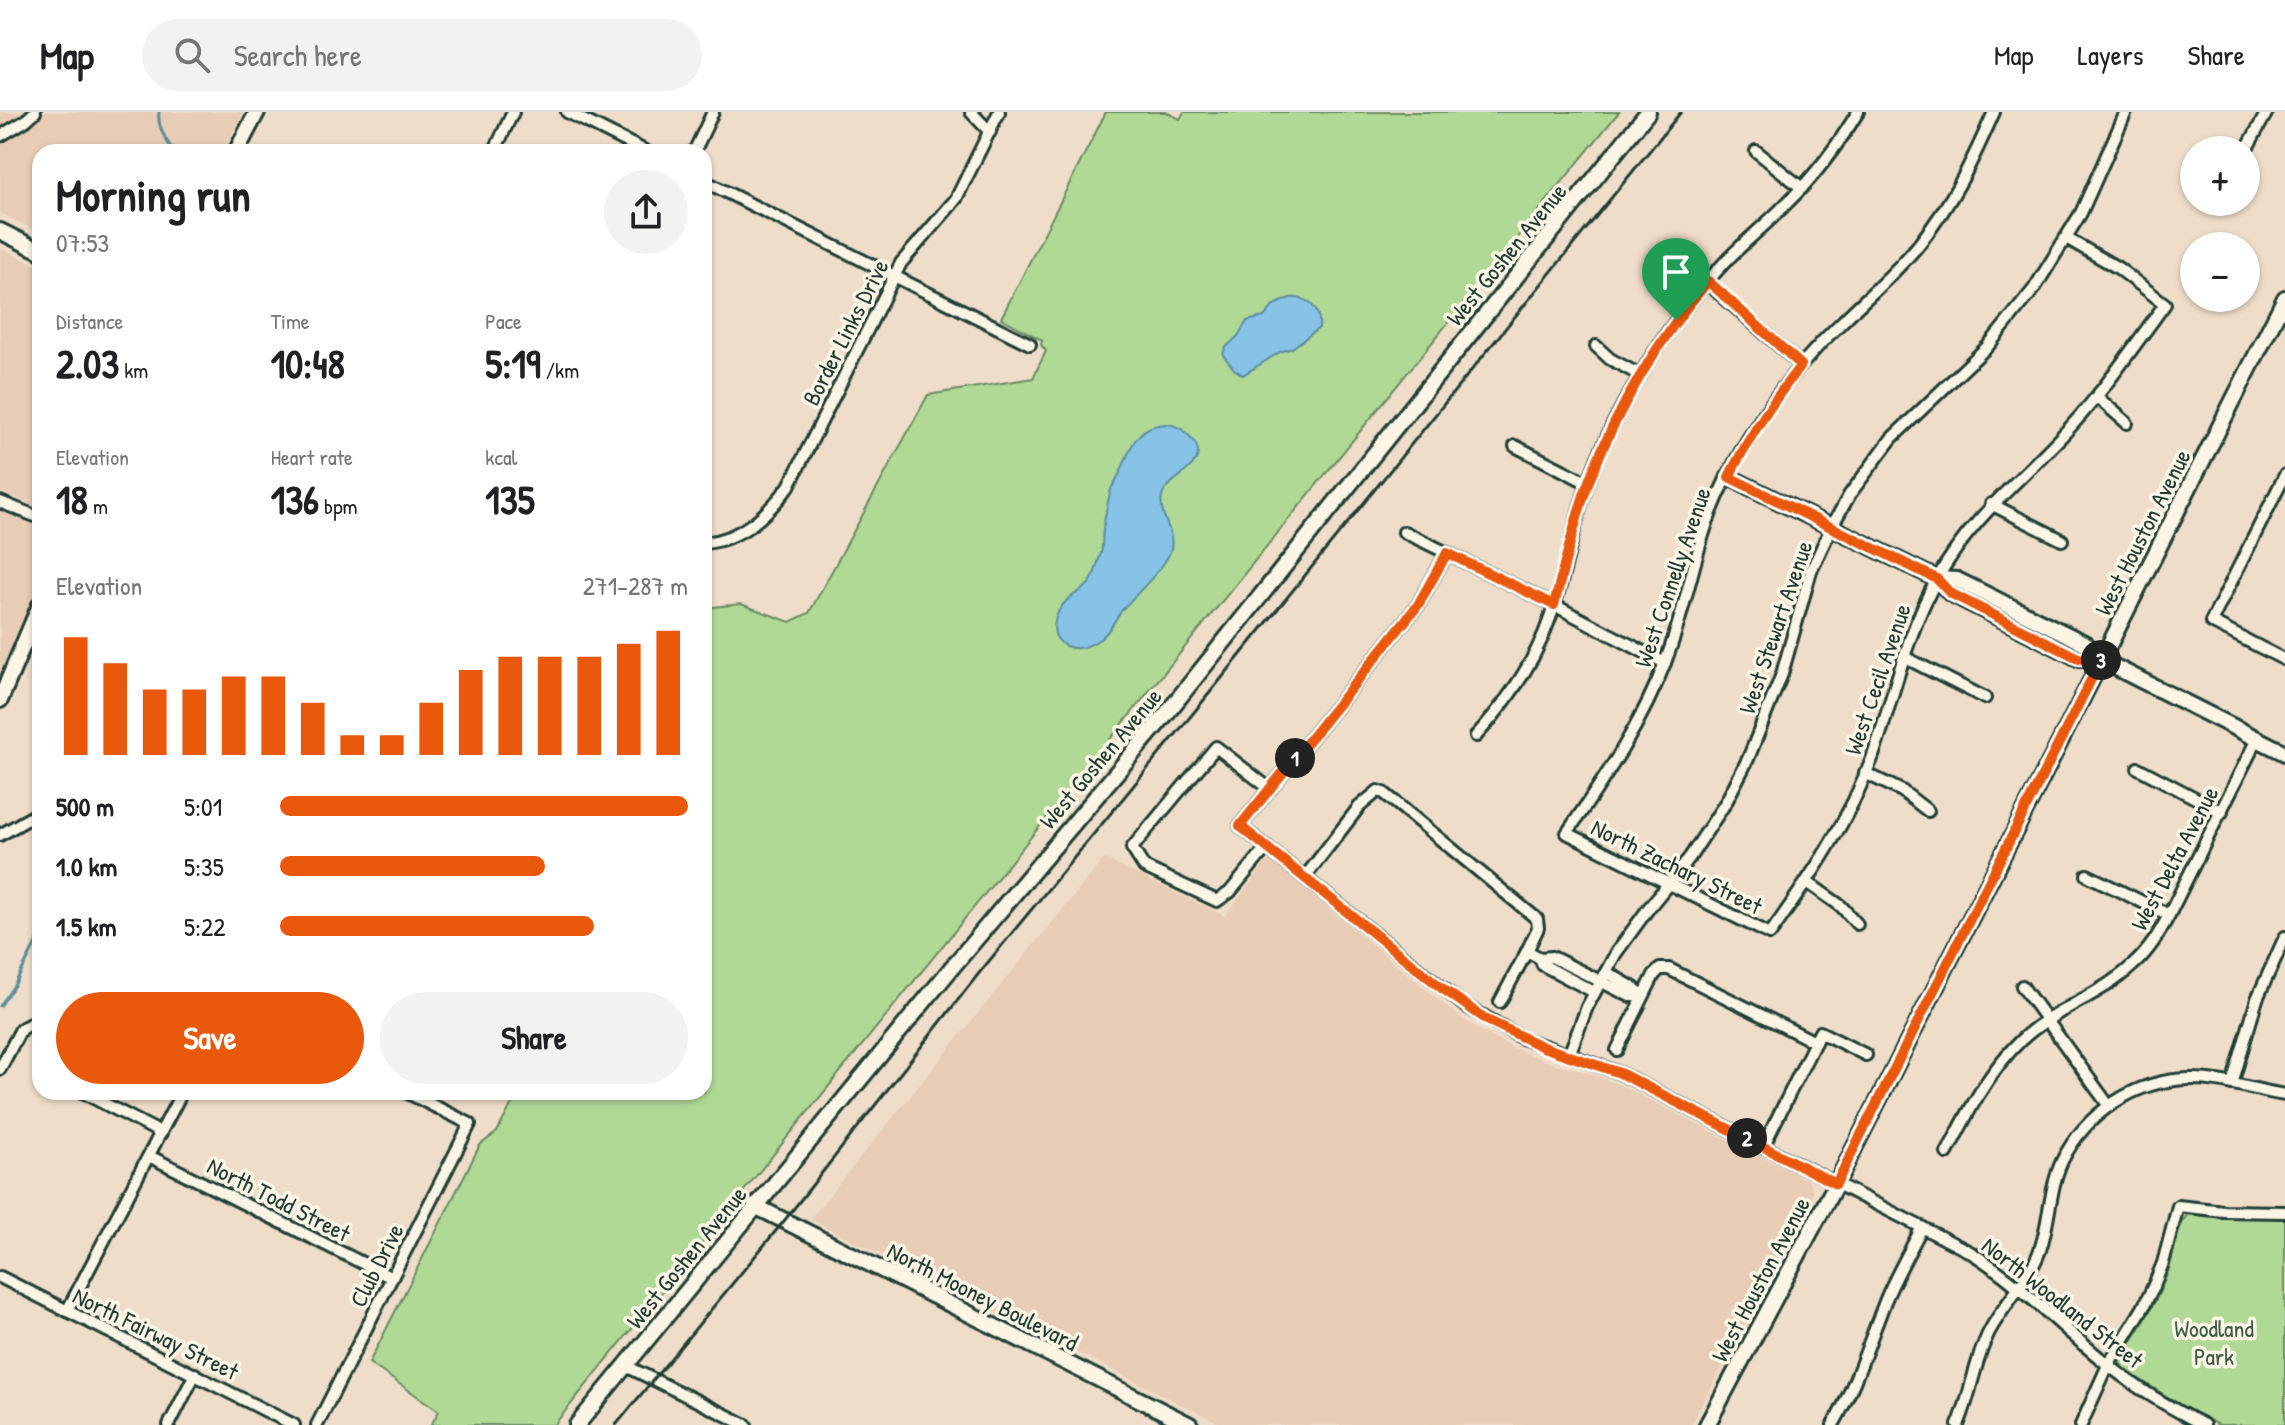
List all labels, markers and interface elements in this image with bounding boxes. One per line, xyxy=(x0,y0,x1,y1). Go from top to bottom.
search box xyxy=(142,19,702,91)
text: Map xyxy=(40,29,94,81)
icon: search xyxy=(170,33,214,77)
text: Search here xyxy=(234,35,362,75)
text: Map xyxy=(1994,36,2034,74)
text: Layers xyxy=(2078,36,2143,74)
text: Share xyxy=(2187,36,2245,74)
map controls xyxy=(2180,136,2260,312)
button: + xyxy=(2180,136,2260,216)
text: Morning run xyxy=(56,165,251,225)
button: share xyxy=(604,170,688,254)
street label: West Goshen Avenue xyxy=(1439,176,1574,332)
text: 07:53 xyxy=(56,225,109,260)
button: − xyxy=(2180,232,2260,312)
pin xyxy=(1642,238,1710,320)
icon: arrive xyxy=(1654,250,1698,294)
street label: Border Links Drive xyxy=(794,253,896,410)
text: Distance xyxy=(56,306,123,336)
text: Time xyxy=(271,306,310,336)
text: Pace xyxy=(485,306,522,336)
text: 2.03 xyxy=(56,336,119,390)
text: 10:48 xyxy=(271,336,345,390)
text: 5:19 xyxy=(485,336,541,390)
text: km xyxy=(119,355,148,385)
text: /km xyxy=(541,355,579,385)
text: Elevation xyxy=(56,442,129,472)
text: Heart rate xyxy=(271,442,353,472)
text: kcal xyxy=(485,442,517,472)
street label: West Houston Avenue xyxy=(2086,443,2198,620)
text: 18 xyxy=(56,472,88,526)
text: 136 xyxy=(271,472,319,526)
text: 135 xyxy=(485,472,535,526)
street label: West Connelly Avenue xyxy=(1626,482,1718,671)
text: m xyxy=(88,491,108,521)
text: bpm xyxy=(319,491,358,521)
street label: West Stewart Avenue xyxy=(1730,536,1820,718)
text: Elevation xyxy=(56,568,142,603)
text: 271–287 m xyxy=(583,568,688,603)
street label: West Cecil Avenue xyxy=(1836,599,1918,759)
pin: 3 xyxy=(2081,640,2121,680)
text: 3 xyxy=(2096,645,2106,675)
street label: West Goshen Avenue xyxy=(1032,680,1169,835)
pin: 1 xyxy=(1275,738,1315,778)
text: 1 xyxy=(1291,743,1299,773)
street label: West Delta Avenue xyxy=(2123,780,2226,936)
text: 500 m xyxy=(56,789,114,824)
text: 5:01 xyxy=(184,789,222,824)
street label: North Zachary Street xyxy=(1586,811,1769,922)
text: 1.0 km xyxy=(56,849,117,884)
text: 5:35 xyxy=(184,849,224,884)
text: 1.5 km xyxy=(56,909,116,944)
text: 5:22 xyxy=(184,909,225,944)
button: Save xyxy=(56,992,364,1084)
button: Share xyxy=(380,992,688,1084)
pin: 2 xyxy=(1727,1118,1767,1158)
text: 2 xyxy=(1742,1123,1752,1153)
street label: North Todd Street xyxy=(202,1149,357,1249)
street label: West Goshen Avenue xyxy=(619,1179,754,1335)
street label: West Houston Avenue xyxy=(1703,1191,1817,1367)
street label: Club Drive xyxy=(341,1217,411,1312)
street label: North Woodland Street xyxy=(1976,1229,2151,1376)
street label: North Mooney Boulevard xyxy=(882,1234,1084,1358)
street label: North Fairway Street xyxy=(68,1279,245,1387)
park label: Woodland Park xyxy=(2174,1312,2254,1372)

